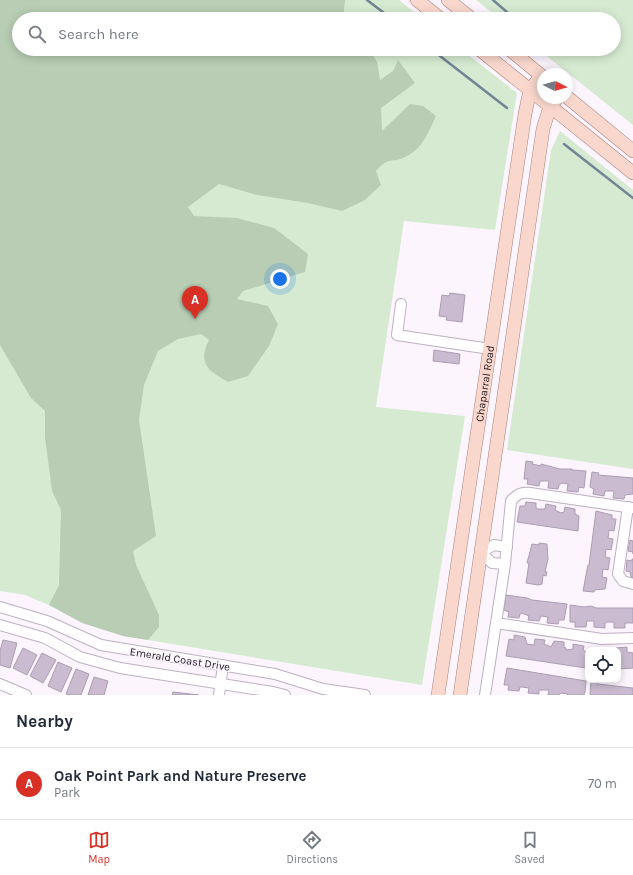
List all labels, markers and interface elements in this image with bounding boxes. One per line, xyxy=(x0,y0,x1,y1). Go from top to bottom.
search box xyxy=(12,12,621,56)
icon: search xyxy=(26,23,48,45)
text: Search here xyxy=(58,25,139,43)
north arrow xyxy=(537,68,573,104)
your location xyxy=(270,269,290,289)
pin: A xyxy=(182,286,208,319)
street label: Chaparral Road xyxy=(473,344,497,423)
street label: Emerald Coast Drive xyxy=(129,645,231,674)
map controls xyxy=(585,647,621,683)
button: locate xyxy=(585,647,621,683)
text: Nearby xyxy=(16,711,73,731)
text: Oak Point Park and Nature Preserve xyxy=(54,767,307,785)
text: A xyxy=(25,776,33,791)
text: 70 m xyxy=(588,776,617,791)
text: Park xyxy=(54,785,80,800)
tab: Map xyxy=(88,829,110,866)
tab: Directions xyxy=(286,829,338,866)
tab: Saved xyxy=(514,829,545,866)

